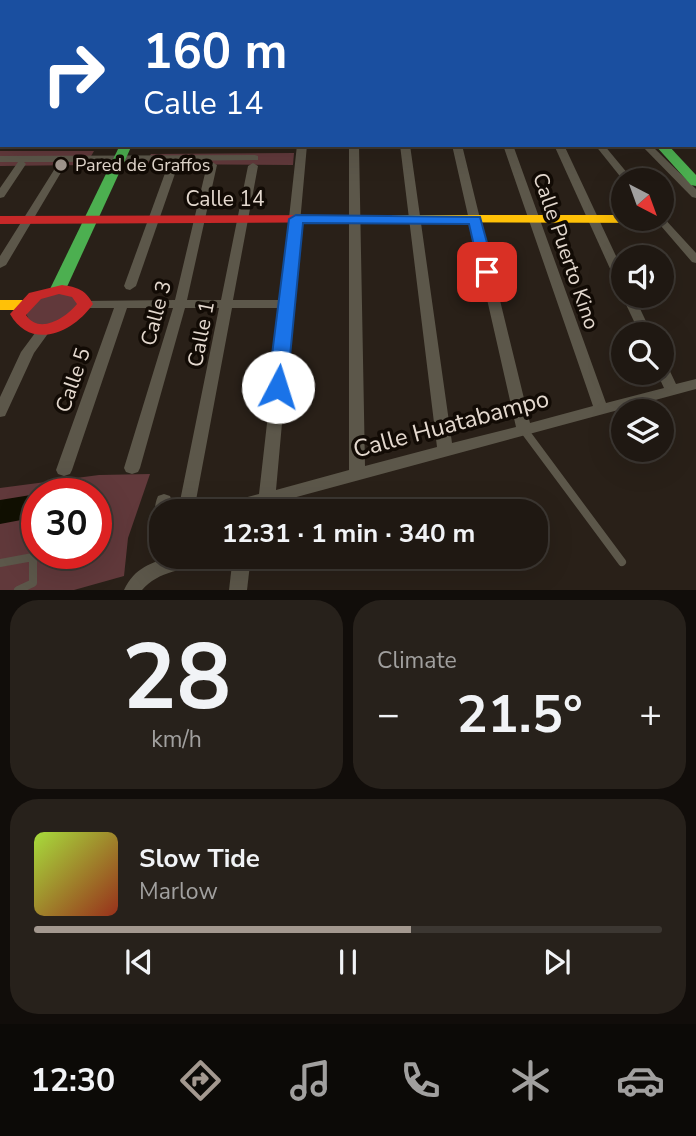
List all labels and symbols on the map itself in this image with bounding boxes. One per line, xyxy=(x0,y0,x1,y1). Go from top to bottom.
place label: Pared de Graffos xyxy=(75,153,210,177)
marker: Pared de Graffos xyxy=(53,157,69,173)
north arrow xyxy=(611,168,674,231)
street label: Calle Puerto Kino xyxy=(526,169,606,333)
street label: Calle 14 xyxy=(185,185,265,213)
pin xyxy=(457,242,517,302)
street label: Calle 3 xyxy=(134,277,178,349)
street label: Calle 1 xyxy=(181,299,221,369)
street label: Calle 5 xyxy=(49,344,97,416)
position arrow xyxy=(241,350,315,424)
street label: Calle Huatabampo xyxy=(349,382,553,466)
speed limit sign: 30 xyxy=(21,478,112,569)

